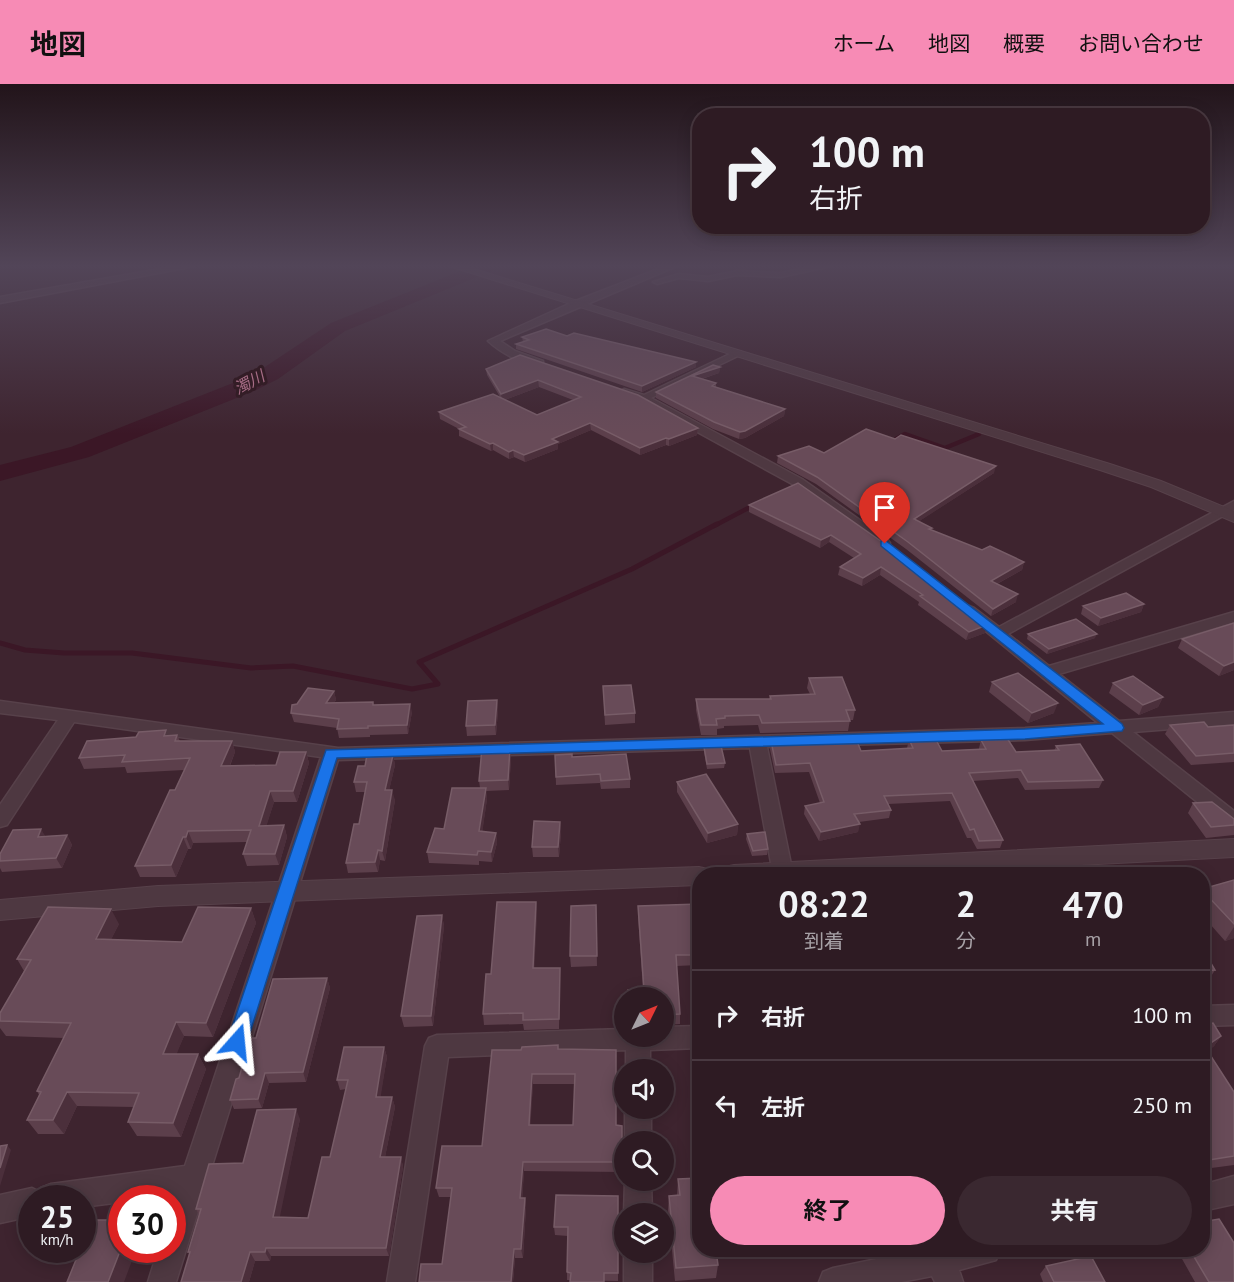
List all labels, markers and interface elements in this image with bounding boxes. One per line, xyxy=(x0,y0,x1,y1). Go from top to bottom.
text: 地図 xyxy=(30,25,86,62)
text: ホーム xyxy=(833,30,895,57)
text: 地図 xyxy=(928,30,970,57)
text: 概要 xyxy=(1003,30,1045,57)
text: お問い合わせ xyxy=(1078,30,1204,57)
text: 100 m xyxy=(809,124,925,179)
icon: right xyxy=(710,132,788,210)
text: 右折 xyxy=(809,181,863,215)
water label: 濁川 xyxy=(230,365,270,398)
pin xyxy=(859,482,910,544)
icon: arrive xyxy=(868,491,901,524)
text: 08:22 xyxy=(778,880,870,927)
text: 2 xyxy=(956,880,976,927)
text: 470 xyxy=(1062,881,1124,928)
text: m xyxy=(1085,926,1101,952)
text: 到着 xyxy=(804,928,844,954)
text: 分 xyxy=(956,928,976,954)
north arrow xyxy=(614,987,674,1047)
map controls xyxy=(614,987,674,1263)
icon: right xyxy=(710,999,743,1032)
text: 100 m xyxy=(1132,1001,1192,1029)
text: 右折 xyxy=(761,1003,805,1031)
position arrow xyxy=(205,1010,269,1074)
button: sound xyxy=(614,1059,674,1119)
icon: left xyxy=(710,1089,743,1122)
text: 250 m xyxy=(1132,1091,1192,1119)
text: 左折 xyxy=(761,1093,805,1121)
button: search xyxy=(614,1131,674,1191)
button: 終了 xyxy=(710,1176,945,1245)
button: 共有 xyxy=(957,1176,1192,1245)
speed limit sign: 30 xyxy=(108,1185,186,1263)
text: 25 xyxy=(40,1197,74,1236)
button: layers xyxy=(614,1203,674,1263)
text: km/h xyxy=(41,1230,73,1249)

